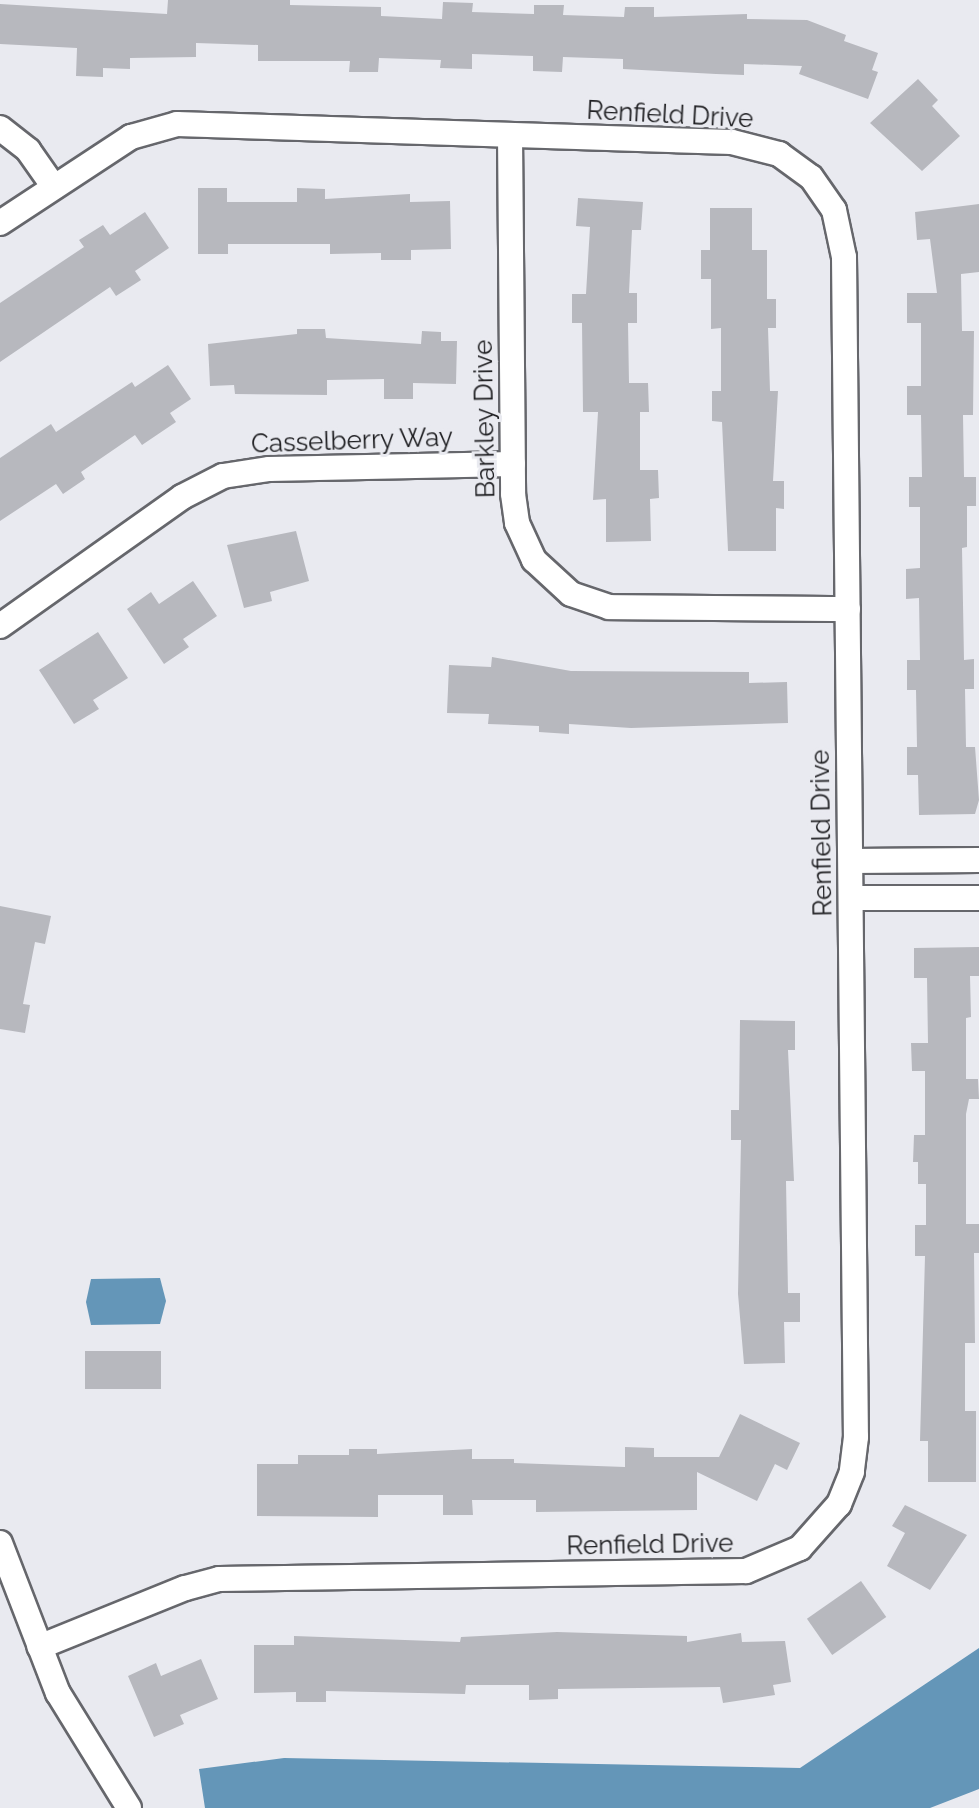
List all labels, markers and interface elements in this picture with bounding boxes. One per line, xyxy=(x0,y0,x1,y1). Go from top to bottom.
street label: Renfield Drive xyxy=(586,95,754,135)
street label: Barkley Drive xyxy=(468,339,502,499)
street label: Casselberry Way xyxy=(250,422,454,460)
street label: Renfield Drive xyxy=(805,749,839,917)
street label: Renfield Drive xyxy=(566,1528,734,1562)

